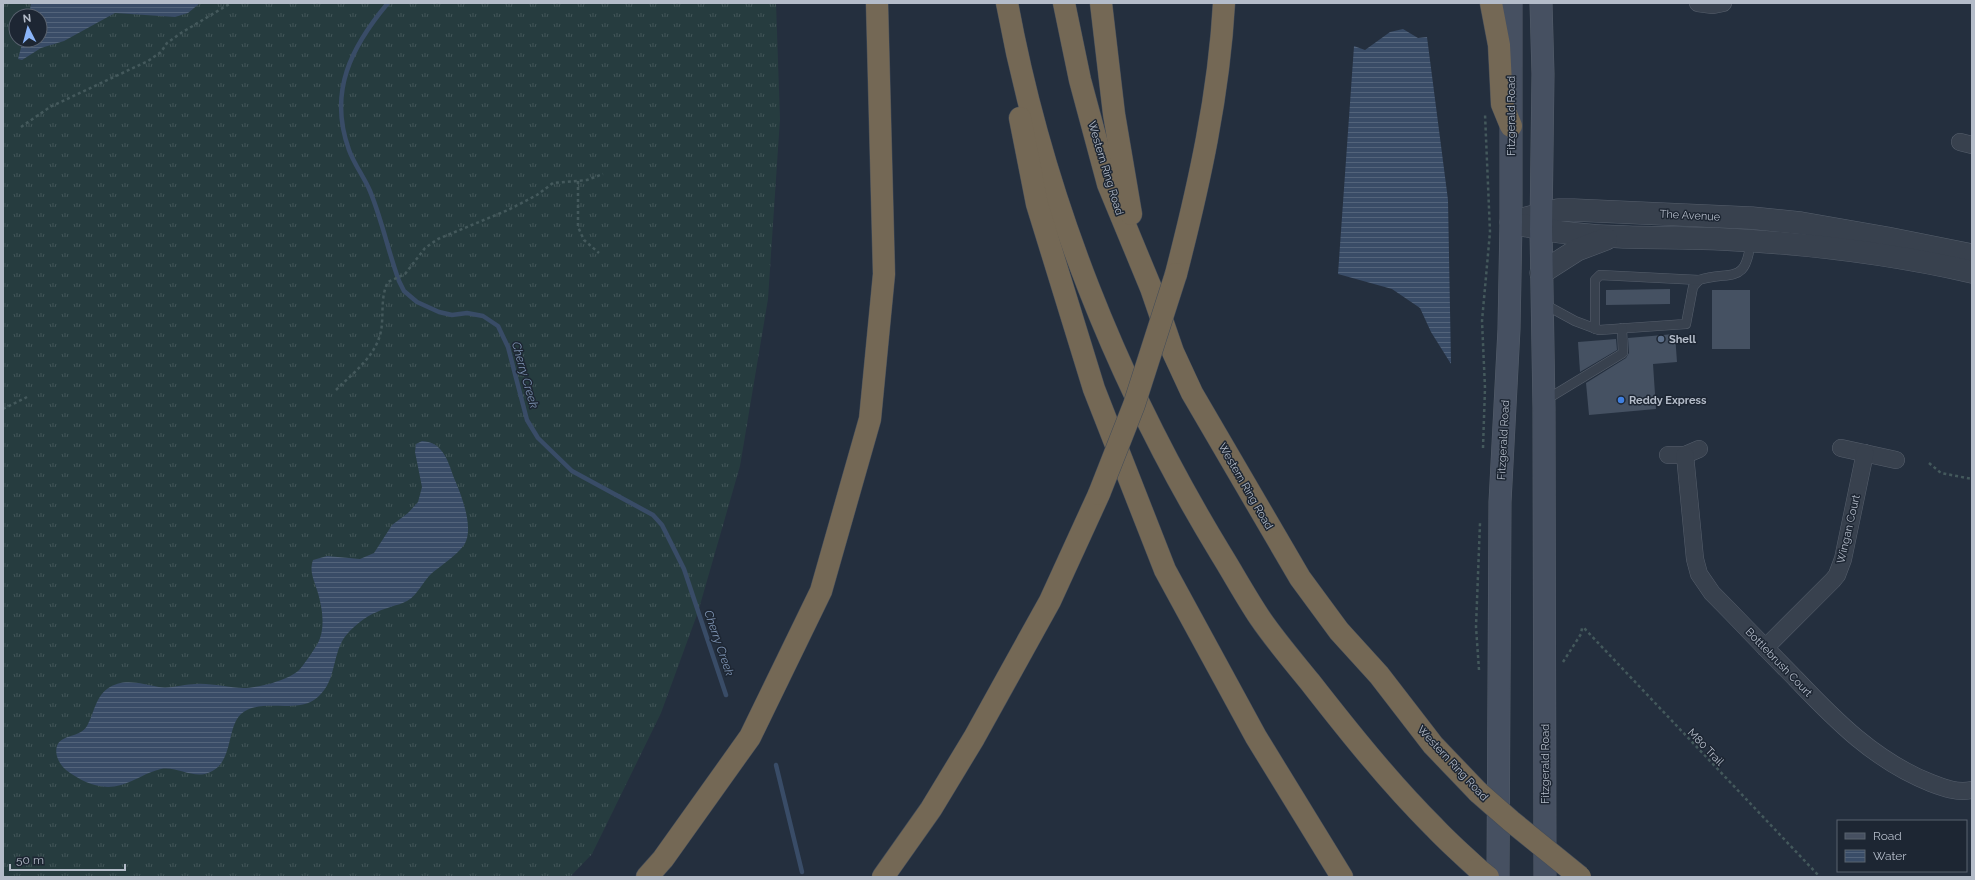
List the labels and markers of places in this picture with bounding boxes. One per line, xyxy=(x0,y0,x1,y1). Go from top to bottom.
place label: Shell xyxy=(1669,333,1696,346)
marker: Shell xyxy=(1656,334,1666,344)
place label: Reddy Express xyxy=(1629,394,1707,407)
marker: Reddy Express xyxy=(1616,395,1626,405)

